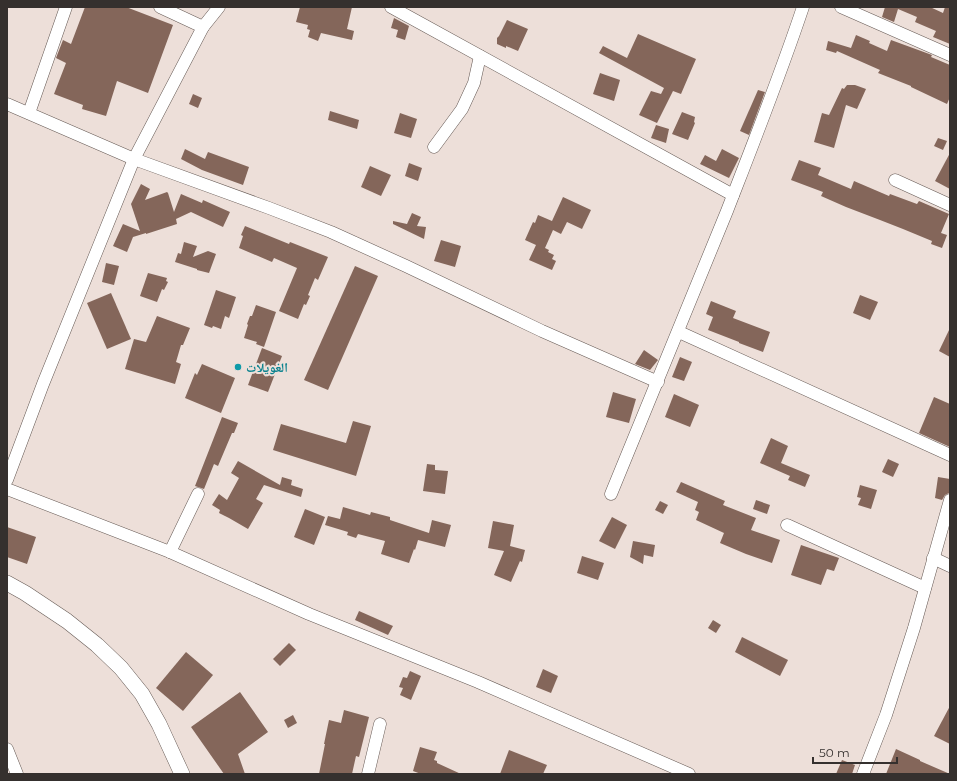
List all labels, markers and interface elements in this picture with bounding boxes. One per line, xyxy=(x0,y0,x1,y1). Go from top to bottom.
place label: الغويلات xyxy=(246,359,288,375)
marker: الغويلات xyxy=(233,362,243,372)
scale bar xyxy=(813,739,897,765)
text: 50 m xyxy=(819,745,850,760)

